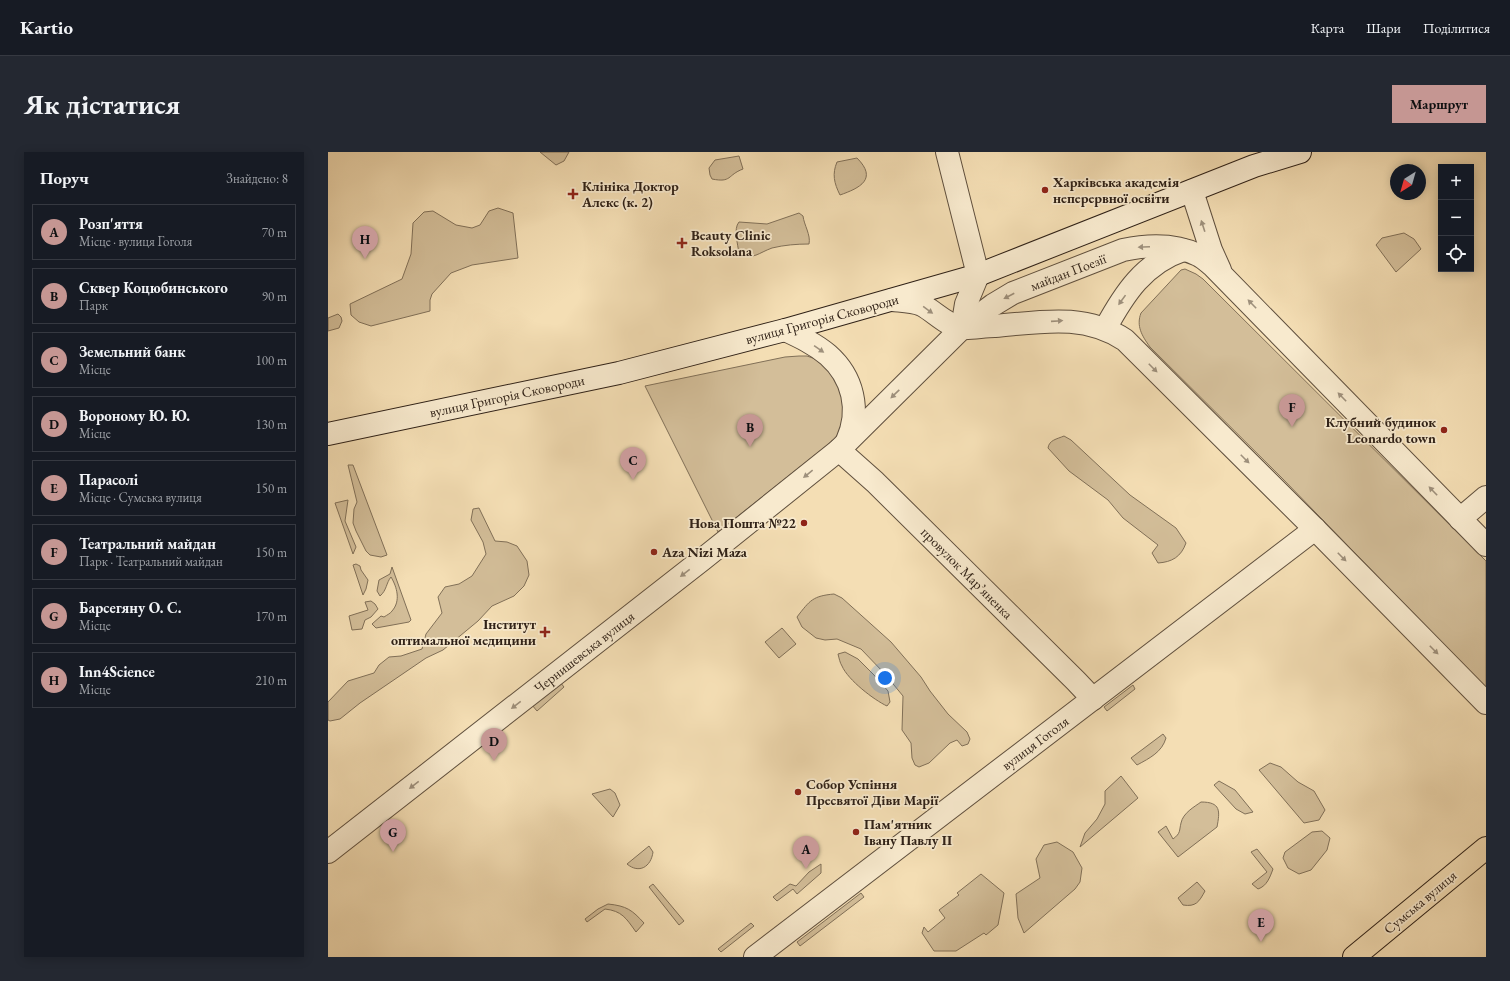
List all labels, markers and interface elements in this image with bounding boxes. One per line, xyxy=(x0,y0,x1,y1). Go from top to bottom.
text: Kartio xyxy=(20,15,73,40)
text: Карта xyxy=(1311,19,1344,37)
text: Шари xyxy=(1366,19,1401,37)
text: Поділитися xyxy=(1423,19,1490,37)
button: Маршрут xyxy=(1392,85,1486,123)
text: Як дістатися xyxy=(24,86,180,122)
north arrow xyxy=(1390,164,1426,200)
map controls xyxy=(1438,164,1474,272)
button: + xyxy=(1438,164,1474,200)
text: Поруч xyxy=(40,167,89,189)
text: Знайдено: 8 xyxy=(226,170,288,187)
place label: Харківська академія неперервної освіти xyxy=(1052,173,1180,207)
place label: Клініка Доктор Алекс (к. 2) xyxy=(581,177,679,211)
marker: Харківська академія неперервної освіти xyxy=(1040,185,1050,195)
marker: Клініка Доктор Алекс (к. 2) xyxy=(567,188,579,200)
button: − xyxy=(1438,200,1474,236)
text: Розп'яття xyxy=(79,214,143,233)
one-way arrow xyxy=(1200,219,1206,231)
text: A xyxy=(49,224,59,241)
text: 70 m xyxy=(262,224,287,241)
pin: H xyxy=(352,226,378,259)
place label: Beauty Clinic Roksolana xyxy=(691,226,771,260)
text: Місце · вулиця Гоголя xyxy=(79,233,192,250)
button: locate xyxy=(1438,236,1474,272)
marker: Beauty Clinic Roksolana xyxy=(676,237,688,249)
one-way arrow xyxy=(1138,243,1150,250)
street label: майдан Поезії xyxy=(1027,249,1109,295)
text: Сквер Коцюбинського xyxy=(79,278,228,297)
text: B xyxy=(50,288,58,305)
text: 90 m xyxy=(262,288,287,305)
street label: вулиця Григорія Сковороди xyxy=(743,290,901,348)
one-way arrow xyxy=(1004,292,1015,299)
one-way arrow xyxy=(1118,295,1126,305)
text: Парк xyxy=(79,297,108,314)
one-way arrow xyxy=(1247,299,1256,309)
one-way arrow xyxy=(923,306,934,314)
one-way arrow xyxy=(1051,318,1063,325)
text: Земельний банк xyxy=(79,342,186,361)
one-way arrow xyxy=(814,345,824,353)
text: C xyxy=(49,352,59,369)
text: 100 m xyxy=(256,352,287,369)
text: Місце xyxy=(79,361,111,378)
one-way arrow xyxy=(1148,363,1158,373)
street label: вулиця Григорія Сковороди xyxy=(428,371,587,421)
one-way arrow xyxy=(890,389,900,399)
one-way arrow xyxy=(1338,392,1347,402)
pin: F xyxy=(1279,394,1305,427)
text: Вороному Ю. Ю. xyxy=(79,406,190,425)
place label: Клубний будинок Leonardo town xyxy=(1325,413,1436,447)
pin: B xyxy=(737,414,763,447)
text: D xyxy=(49,416,59,433)
text: 130 m xyxy=(256,416,287,433)
text: Місце xyxy=(79,425,111,442)
marker: Клубний будинок Leonardo town xyxy=(1439,425,1449,435)
pin: C xyxy=(620,447,646,480)
one-way arrow xyxy=(1240,454,1250,464)
text: Парасолі xyxy=(79,470,138,489)
one-way arrow xyxy=(803,470,814,479)
text: E xyxy=(50,480,58,497)
text: 150 m xyxy=(256,480,287,497)
one-way arrow xyxy=(1428,486,1438,496)
text: Місце · Сумська вулиця xyxy=(79,489,202,506)
place label: Нова Пошта №22 xyxy=(689,514,797,532)
marker: Нова Пошта №22 xyxy=(799,518,809,528)
street label: провулок Мар’яненка xyxy=(917,523,1017,623)
text: Театральний майдан xyxy=(79,534,216,553)
place label: Aza Nizi Maza xyxy=(661,543,748,561)
text: F xyxy=(50,544,58,561)
text: 150 m xyxy=(256,544,287,561)
marker: Aza Nizi Maza xyxy=(649,547,659,557)
one-way arrow xyxy=(1337,552,1347,562)
text: Парк · Театральний майдан xyxy=(79,553,223,570)
one-way arrow xyxy=(679,569,690,577)
text: Барсегяну О. С. xyxy=(79,598,181,617)
street label: Чернишевська вулиця xyxy=(530,607,638,697)
text: G xyxy=(49,608,59,625)
text: 170 m xyxy=(256,608,287,625)
place label: Інститут оптимальної медицини xyxy=(391,615,537,649)
text: Місце xyxy=(79,617,111,634)
marker: Інститут оптимальної медицини xyxy=(539,626,551,638)
one-way arrow xyxy=(1429,645,1438,655)
text: Inn4Science xyxy=(79,662,155,681)
your location xyxy=(875,668,895,688)
text: H xyxy=(49,672,59,689)
text: 210 m xyxy=(256,672,287,689)
text: Місце xyxy=(79,681,111,698)
one-way arrow xyxy=(511,700,522,709)
street label: вулиця Гоголя xyxy=(998,712,1072,774)
pin: D xyxy=(481,728,507,761)
place label: Собор Успіння Пресвятої Діви Марії xyxy=(806,775,939,809)
one-way arrow xyxy=(408,780,419,789)
marker: Собор Успіння Пресвятої Діви Марії xyxy=(793,787,803,797)
place label: Пам'ятник Івану Павлу II xyxy=(864,815,952,849)
pin: G xyxy=(380,819,406,852)
marker: Пам'ятник Івану Павлу II xyxy=(851,827,861,837)
pin: A xyxy=(793,836,819,869)
street label: Сумська вулиця xyxy=(1380,866,1460,938)
pin: E xyxy=(1248,909,1274,942)

